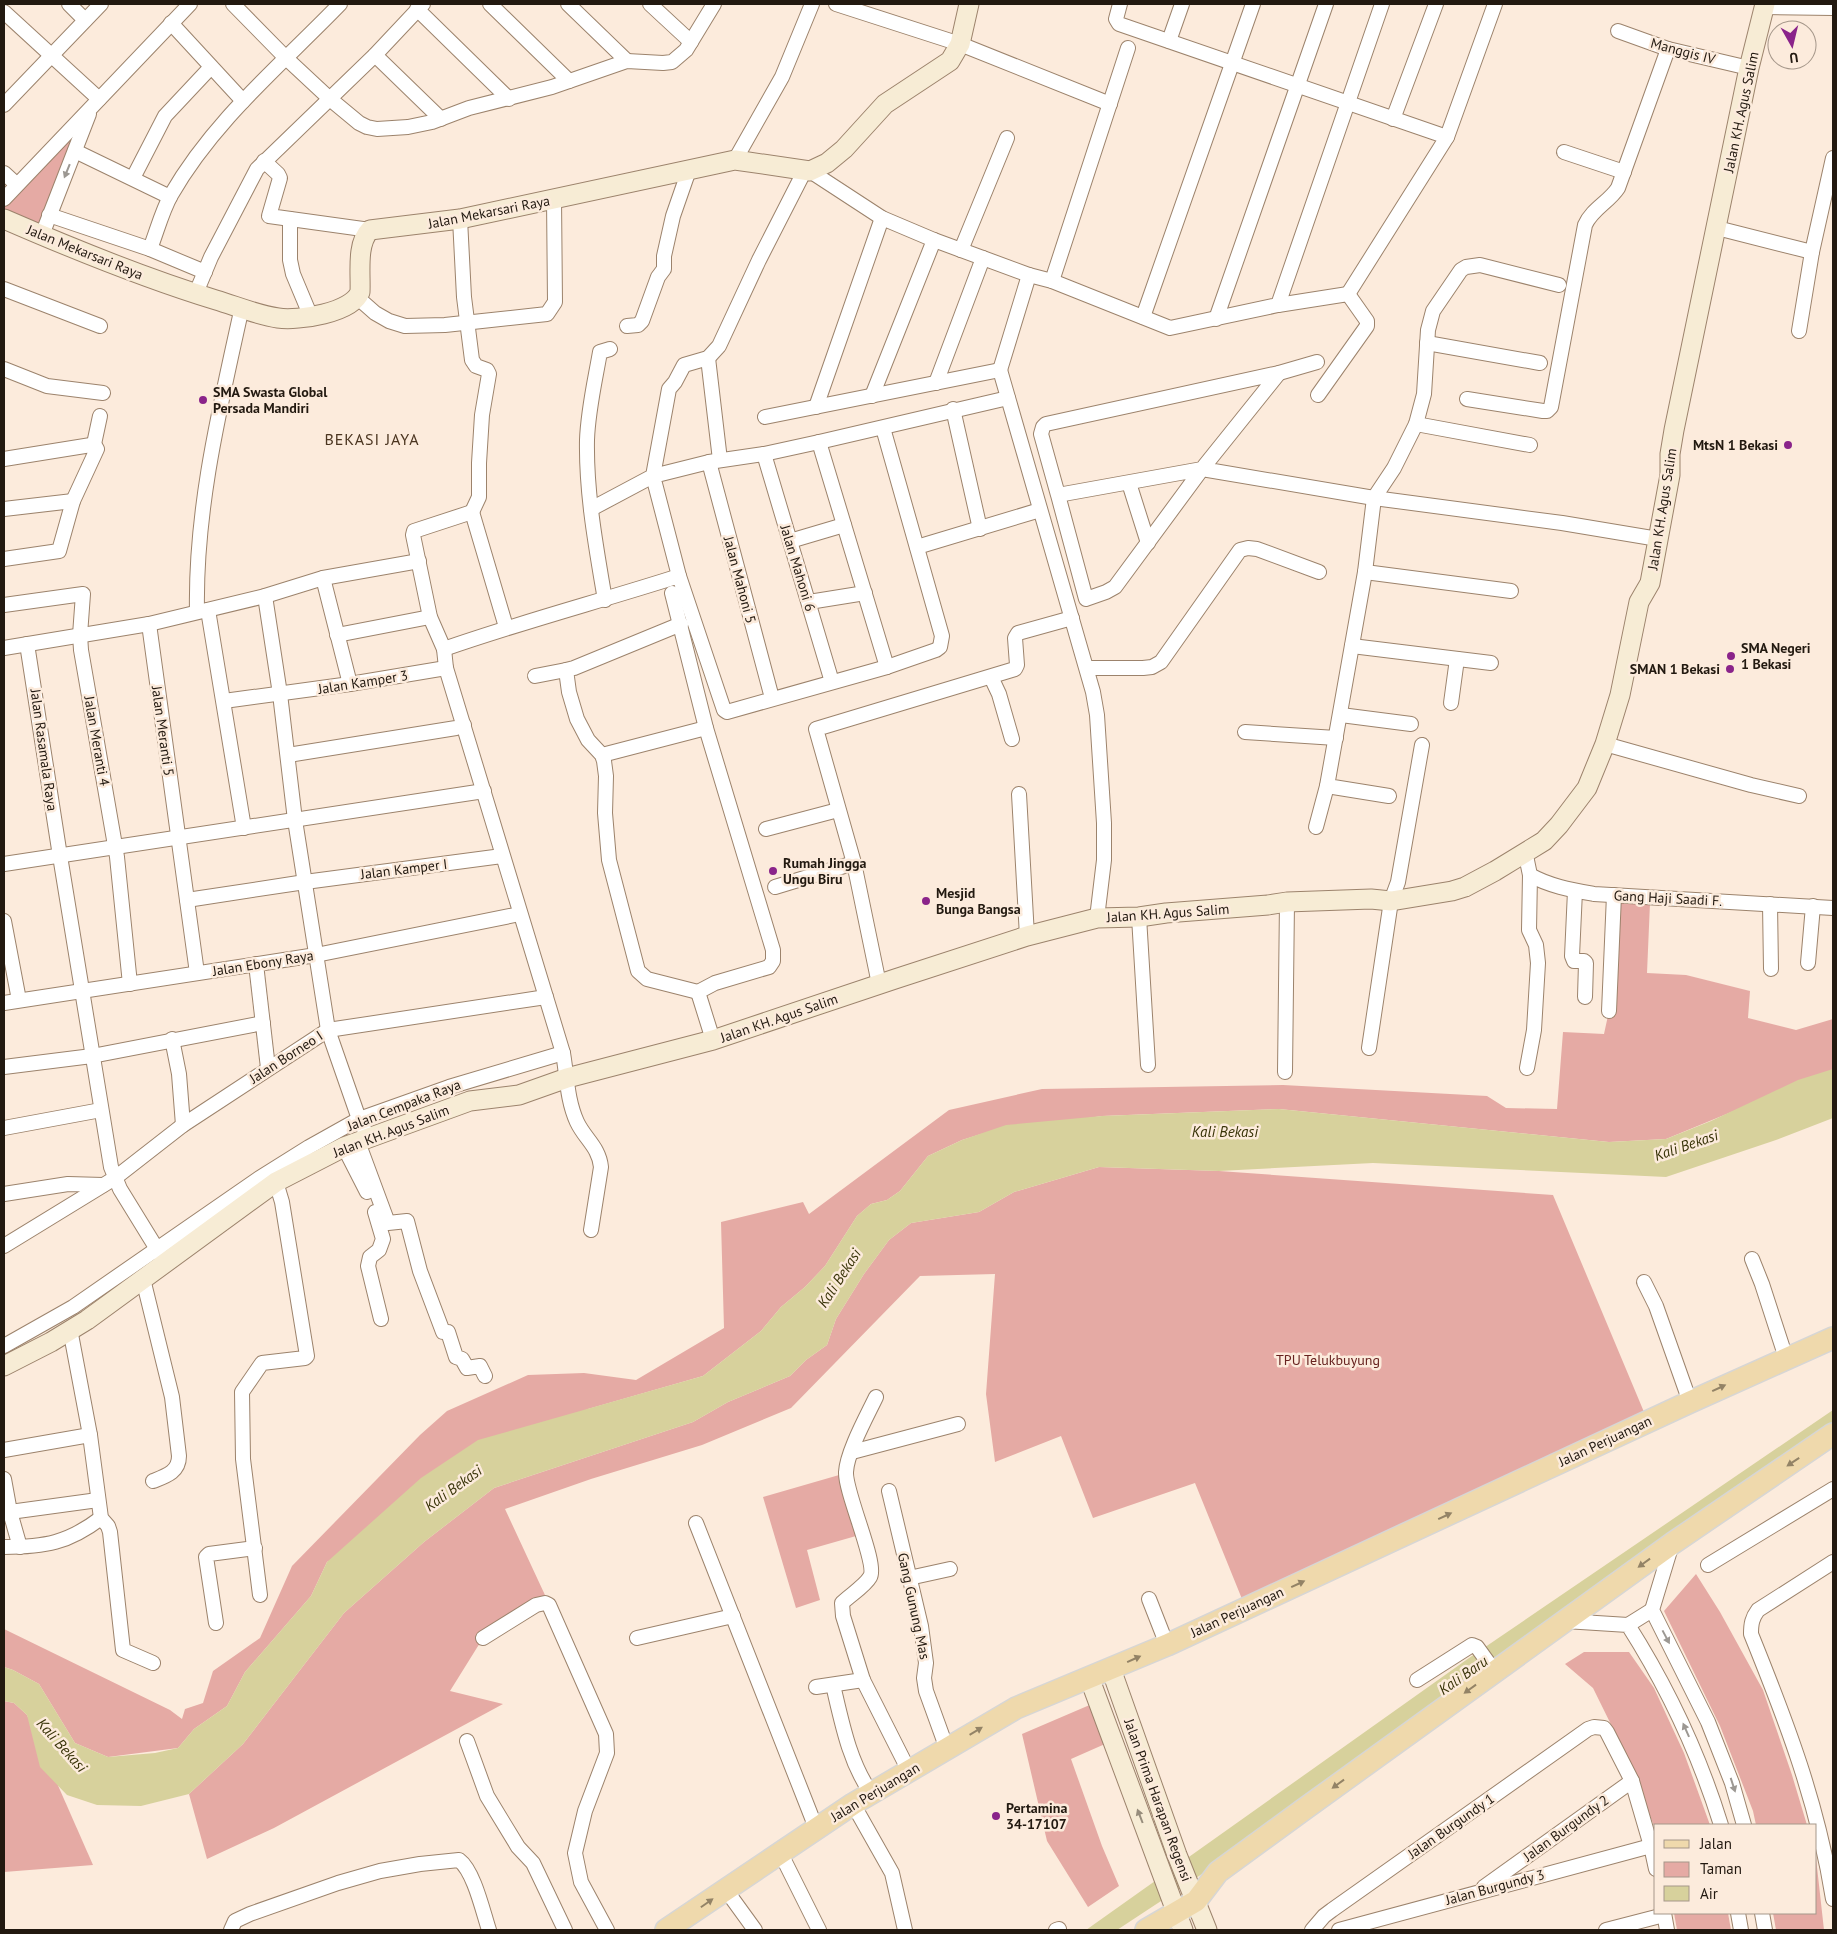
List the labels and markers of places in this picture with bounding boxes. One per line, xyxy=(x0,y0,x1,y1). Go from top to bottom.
place label: SMA Swasta Global Persada Mandiri xyxy=(213,383,328,417)
marker: SMA Swasta Global Persada Mandiri xyxy=(197,394,209,406)
place label: MtsN 1 Bekasi xyxy=(1693,436,1778,454)
marker: MtsN 1 Bekasi xyxy=(1782,439,1794,451)
place label: SMA Negeri 1 Bekasi xyxy=(1741,639,1811,673)
marker: SMA Negeri 1 Bekasi xyxy=(1725,650,1737,662)
place label: SMAN 1 Bekasi xyxy=(1630,660,1720,678)
marker: SMAN 1 Bekasi xyxy=(1724,663,1736,675)
place label: Rumah Jingga Ungu Biru xyxy=(783,854,866,888)
marker: Rumah Jingga Ungu Biru xyxy=(767,865,779,877)
place label: Mesjid Bunga Bangsa xyxy=(936,884,1021,918)
marker: Mesjid Bunga Bangsa xyxy=(920,895,932,907)
place label: Pertamina 34-17107 xyxy=(1006,1799,1067,1833)
marker: Pertamina 34-17107 xyxy=(990,1810,1002,1822)

